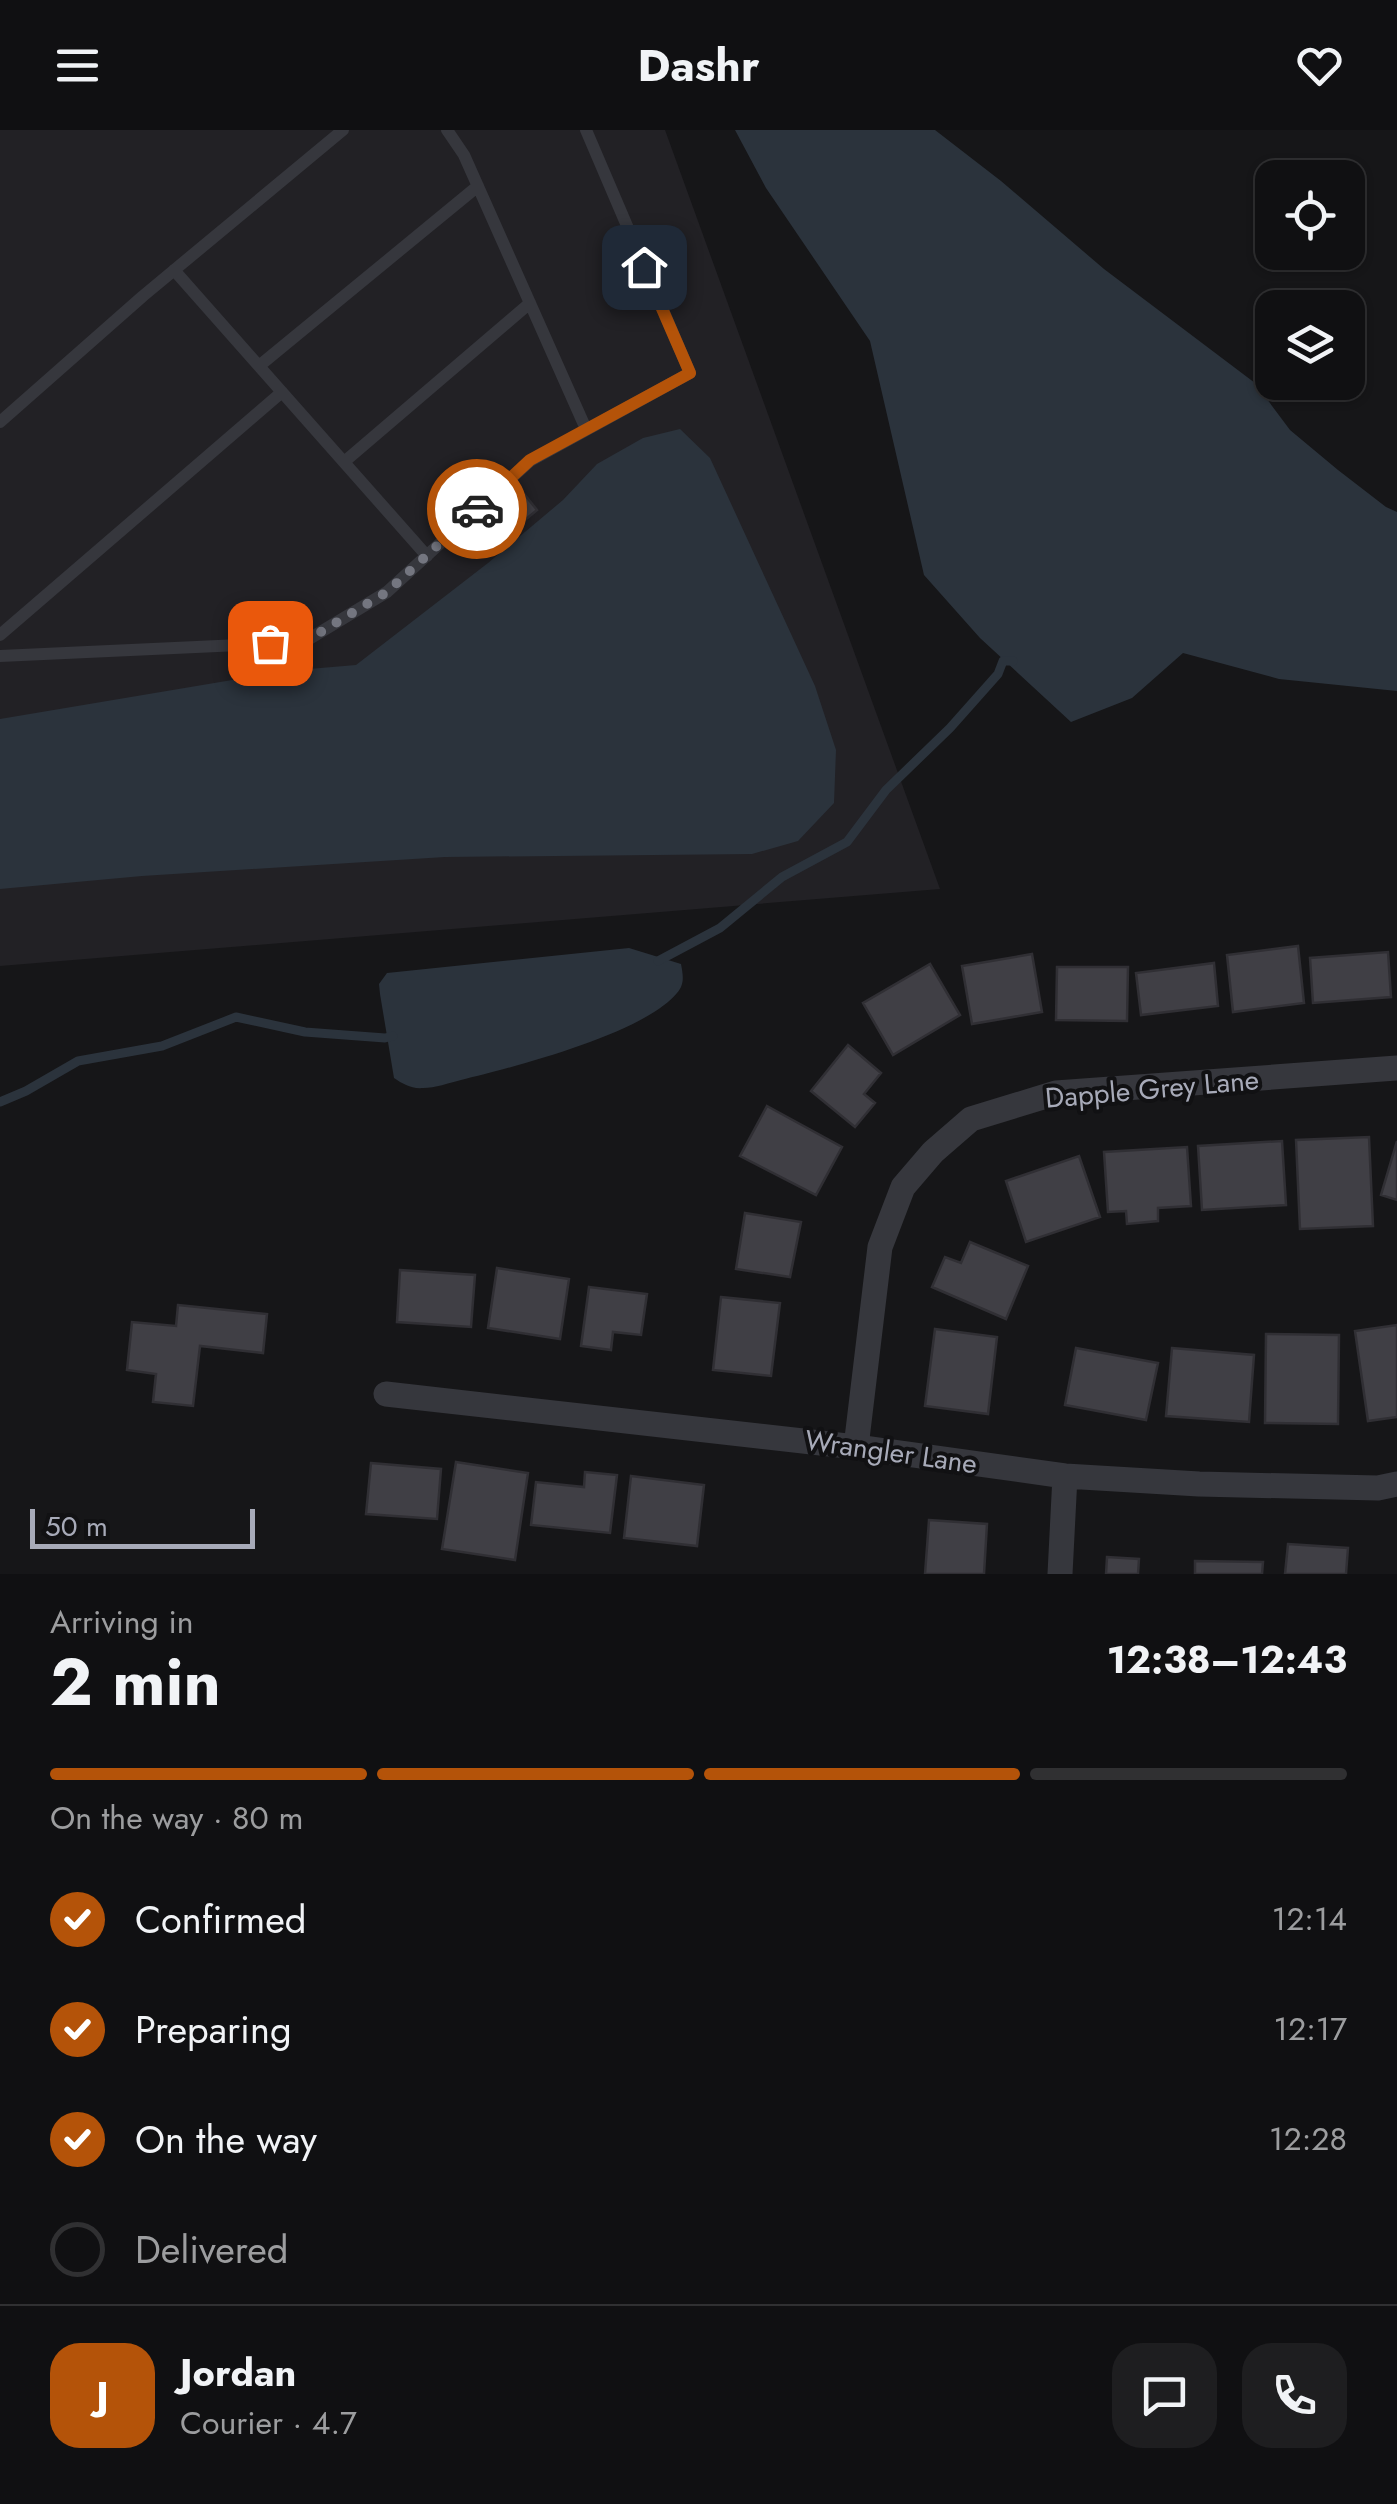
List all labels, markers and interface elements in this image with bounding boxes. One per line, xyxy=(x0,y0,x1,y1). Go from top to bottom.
text: Dashr xyxy=(638,33,759,98)
icon: menu xyxy=(50,38,105,93)
icon: heart xyxy=(1292,38,1347,93)
map controls xyxy=(1255,160,1365,400)
button: locate xyxy=(1255,160,1365,270)
pin xyxy=(602,225,687,310)
icon: home xyxy=(617,240,672,295)
button: layers xyxy=(1255,290,1365,400)
courier xyxy=(427,459,527,559)
icon: car xyxy=(450,482,505,537)
pin xyxy=(228,601,313,686)
icon: bag xyxy=(243,616,298,671)
street label: Dapple Grey Lane xyxy=(1043,1059,1261,1119)
street label: Wrangler Lane xyxy=(802,1420,980,1484)
scale bar xyxy=(30,1504,255,1548)
text: 50 m xyxy=(45,1506,108,1547)
text: Arriving in xyxy=(50,1599,194,1645)
text: 12:38–12:43 xyxy=(1107,1632,1347,1687)
text: 2 min xyxy=(50,1635,221,1729)
text: On the way · 80 m xyxy=(50,1795,303,1841)
icon: check xyxy=(50,1892,105,1947)
text: Confirmed xyxy=(135,1892,306,1947)
text: 12:14 xyxy=(1272,1896,1347,1942)
icon: check xyxy=(50,2002,105,2057)
text: Preparing xyxy=(135,2002,292,2057)
text: 12:17 xyxy=(1274,2006,1347,2052)
icon: check xyxy=(50,2112,105,2167)
text: On the way xyxy=(135,2112,317,2167)
text: 12:28 xyxy=(1269,2116,1347,2162)
text: Delivered xyxy=(135,2222,288,2277)
button: chat xyxy=(1112,2343,1217,2448)
button: phone xyxy=(1242,2343,1347,2448)
text: Jordan xyxy=(180,2345,296,2400)
text: J xyxy=(96,2368,109,2423)
text: Courier · 4.7 xyxy=(180,2400,357,2446)

